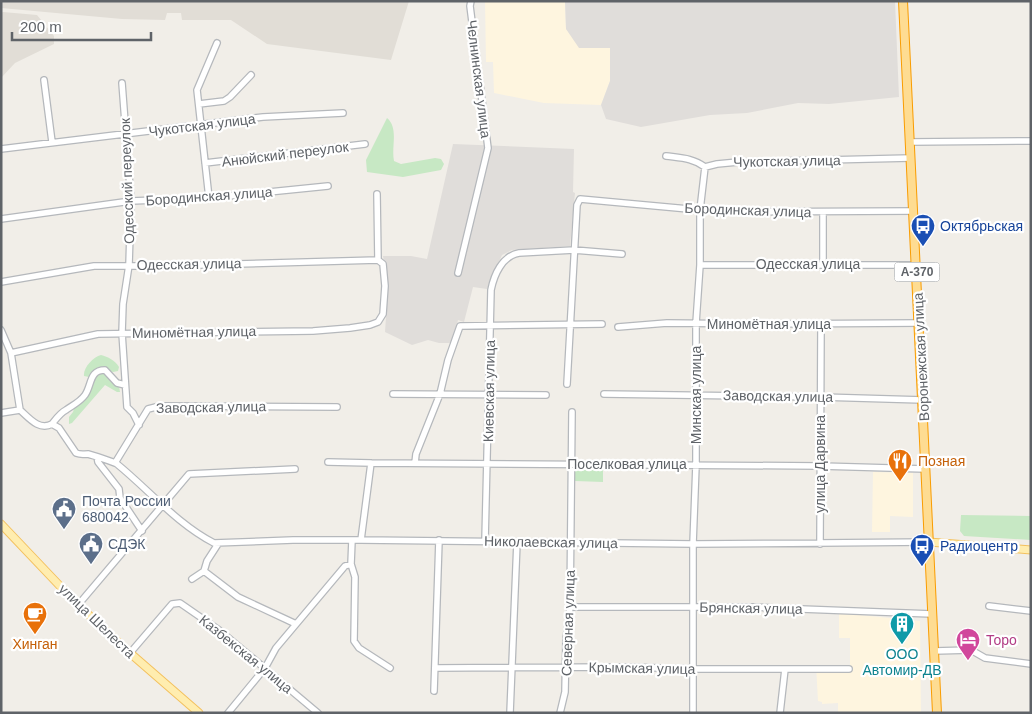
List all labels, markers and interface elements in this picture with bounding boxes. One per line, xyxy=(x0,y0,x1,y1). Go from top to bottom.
scale bar xyxy=(12,10,151,42)
text: 200 m xyxy=(20,18,62,35)
street label: Челнинская улица xyxy=(464,19,494,139)
street label: Чукотская улица xyxy=(148,110,257,139)
street label: Одесский переулок xyxy=(117,117,137,244)
street label: Анюйский переулок xyxy=(221,138,350,170)
street label: Чукотская улица xyxy=(733,152,841,170)
street label: Бородинская улица xyxy=(145,184,273,208)
street label: Бородинская улица xyxy=(684,200,812,220)
bus stop icon: Октябрьская xyxy=(910,213,936,247)
place label: Октябрьская xyxy=(940,218,1023,234)
street label: Одесская улица xyxy=(137,255,242,273)
street label: Одесская улица xyxy=(756,256,861,272)
road number: А-370 xyxy=(894,262,940,282)
street label: Воронежская улица xyxy=(910,292,932,422)
street label: Миномётная улица xyxy=(707,316,831,332)
street label: Миномётная улица xyxy=(132,323,256,341)
street label: Киевская улица xyxy=(480,340,498,442)
street label: Минская улица xyxy=(688,346,704,444)
street label: Заводская улица xyxy=(723,387,834,405)
street label: Заводская улица xyxy=(156,398,267,416)
street label: улица Дарвина xyxy=(812,415,828,513)
restaurant icon: Позная xyxy=(887,448,913,482)
place label: Позная xyxy=(918,453,965,469)
street label: Поселковая улица xyxy=(567,456,687,472)
place label: Почта России 680042 xyxy=(82,493,171,525)
public building icon: Почта России 680042 xyxy=(51,496,77,530)
public building icon: СДЭК xyxy=(78,531,104,565)
street label: Николаевская улица xyxy=(484,533,618,551)
bus stop icon: Радиоцентр xyxy=(909,533,935,567)
place label: СДЭК xyxy=(108,536,146,552)
place label: Радиоцентр xyxy=(940,538,1018,554)
street label: Северная улица xyxy=(558,569,578,676)
street label: улица Шелеста xyxy=(56,581,139,661)
street label: Брянская улица xyxy=(699,599,803,617)
cafe icon: Хинган xyxy=(22,601,48,635)
building icon: ООО Автомир-ДВ xyxy=(889,611,915,645)
street label: Казбекская улица xyxy=(196,612,296,697)
hotel icon: Торо xyxy=(955,627,981,661)
place label: Торо xyxy=(986,632,1017,648)
place label: Хинган xyxy=(12,636,58,652)
place label: ООО Автомир-ДВ xyxy=(862,646,942,678)
street label: Крымская улица xyxy=(588,659,696,677)

